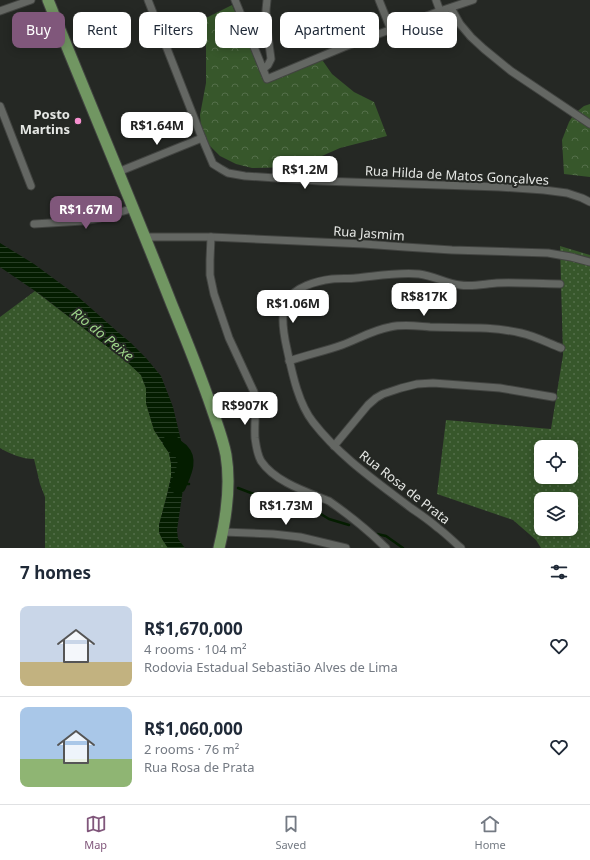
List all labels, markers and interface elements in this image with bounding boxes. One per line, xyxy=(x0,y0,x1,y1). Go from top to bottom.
chip: Buy xyxy=(12,12,65,48)
chip: Rent xyxy=(73,12,131,48)
chip: Filters xyxy=(139,12,207,48)
chip: New xyxy=(215,12,272,48)
chip: Apartment xyxy=(280,12,379,48)
chip: House xyxy=(387,12,457,48)
place label: Posto Martins xyxy=(20,105,70,138)
pin: R$1.64M xyxy=(120,112,194,146)
marker: Posto Martins xyxy=(73,116,83,126)
text: R$1.64M xyxy=(130,116,184,134)
pin: R$1.2M xyxy=(272,156,338,190)
text: R$1.2M xyxy=(282,160,328,178)
street label: Rua Hilda de Matos Gonçalves xyxy=(365,161,549,189)
pin: R$1.67M xyxy=(49,196,123,230)
text: R$1.67M xyxy=(59,200,113,218)
street label: Rua Jasmim xyxy=(333,222,405,244)
pin: R$817K xyxy=(391,283,457,317)
text: R$817K xyxy=(401,287,447,305)
pin: R$1.06M xyxy=(256,290,330,324)
text: R$1.06M xyxy=(266,294,320,312)
water label: Rio do Peixe xyxy=(68,303,138,365)
pin: R$907K xyxy=(212,392,278,426)
text: R$907K xyxy=(222,396,268,414)
map controls xyxy=(534,440,578,536)
button: locate xyxy=(534,440,578,484)
street label: Rua Rosa de Prata xyxy=(356,446,454,528)
pin: R$1.73M xyxy=(249,492,323,526)
button: layers xyxy=(534,492,578,536)
text: R$1.73M xyxy=(259,496,313,514)
text: 7 homes xyxy=(20,561,91,584)
icon: filters xyxy=(548,561,570,583)
text: R$1,670,000 xyxy=(144,617,243,640)
icon: home xyxy=(52,622,100,670)
icon: heart xyxy=(548,635,570,657)
text: 4 rooms · 104 m² xyxy=(144,640,247,658)
text: Rodovia Estadual Sebastião Alves de Lima xyxy=(144,658,398,676)
text: R$1,060,000 xyxy=(144,717,243,740)
icon: home xyxy=(52,723,100,771)
icon: heart xyxy=(548,736,570,758)
text: 2 rooms · 76 m² xyxy=(144,740,239,758)
text: Rua Rosa de Prata xyxy=(144,758,255,776)
tab: Map xyxy=(84,813,107,852)
tab: Saved xyxy=(275,813,306,852)
tab: Home xyxy=(475,813,506,852)

